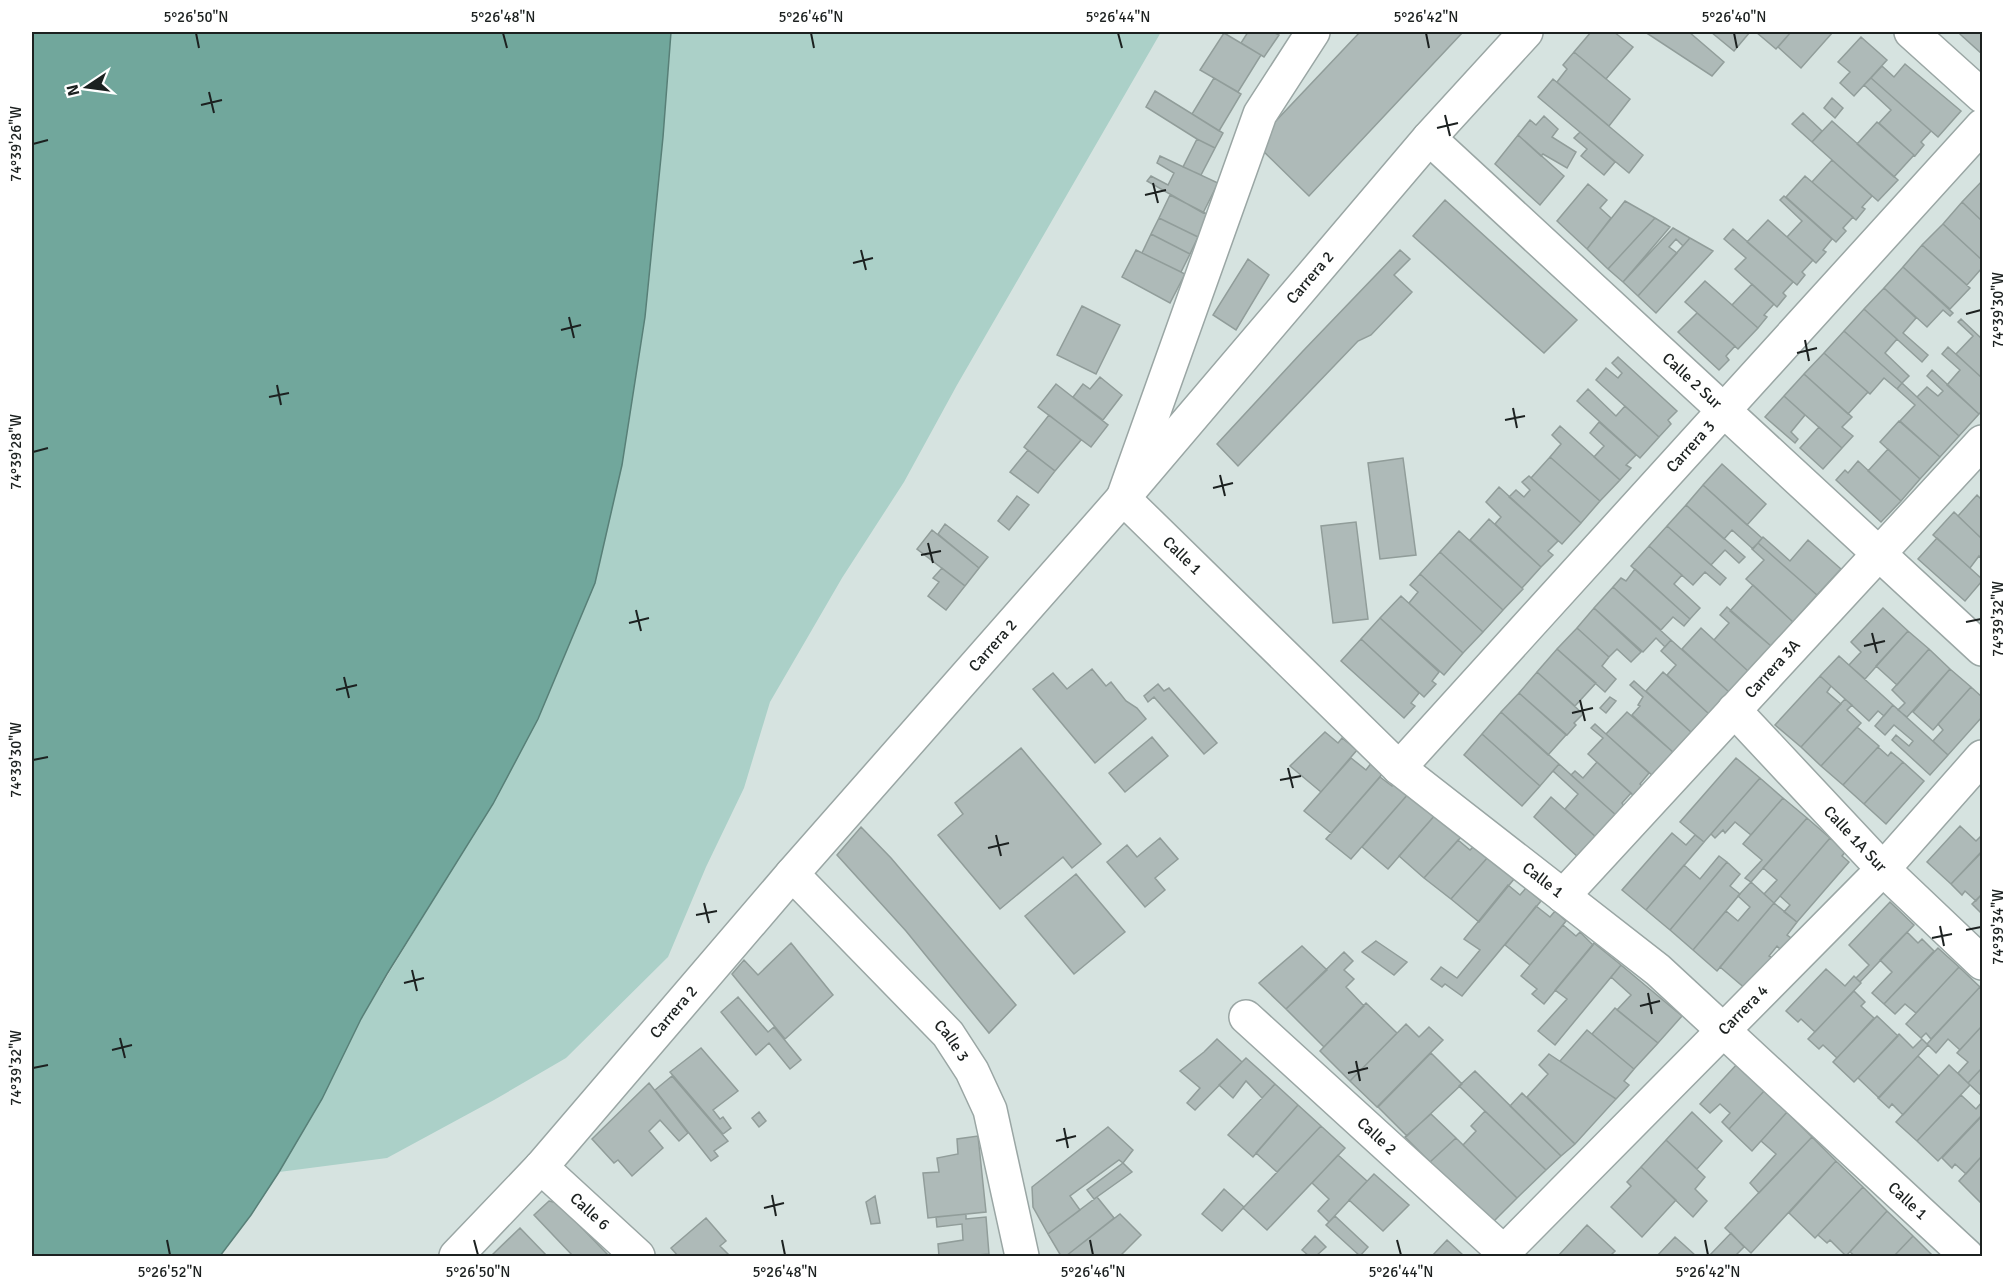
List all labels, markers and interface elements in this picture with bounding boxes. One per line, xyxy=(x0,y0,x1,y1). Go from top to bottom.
text: 5°26'50"N xyxy=(163,8,229,26)
text: 5°26'48"N xyxy=(470,8,536,26)
text: 5°26'46"N xyxy=(778,8,844,26)
text: 5°26'44"N xyxy=(1085,8,1151,26)
text: 5°26'42"N xyxy=(1393,8,1459,26)
text: 5°26'40"N xyxy=(1701,8,1767,26)
north arrow xyxy=(57,57,117,117)
text: N xyxy=(62,82,84,98)
text: 74°39'26"W xyxy=(7,106,25,182)
street label: Carrera 2 xyxy=(1282,247,1338,308)
text: 74°39'30"W xyxy=(1989,272,2007,348)
street label: Calle 2 Sur xyxy=(1658,348,1726,414)
text: 74°39'28"W xyxy=(7,414,25,490)
street label: Carrera 3 xyxy=(1662,417,1719,477)
street label: Calle 1 xyxy=(1158,532,1206,579)
text: 74°39'32"W xyxy=(1989,581,2007,657)
street label: Carrera 2 xyxy=(965,615,1021,676)
street label: Carrera 3A xyxy=(1740,635,1805,703)
text: 74°39'30"W xyxy=(7,722,25,798)
street label: Calle 1A Sur xyxy=(1819,802,1891,877)
street label: Calle 1 xyxy=(1518,858,1568,903)
text: 74°39'34"W xyxy=(1989,889,2007,965)
street label: Carrera 4 xyxy=(1714,980,1773,1040)
street label: Carrera 2 xyxy=(645,982,702,1043)
street label: Calle 3 xyxy=(930,1016,973,1065)
text: 74°39'32"W xyxy=(7,1030,25,1106)
street label: Calle 2 xyxy=(1353,1113,1401,1159)
street label: Calle 1 xyxy=(1884,1178,1932,1224)
street label: Calle 6 xyxy=(566,1188,614,1235)
text: 5°26'52"N xyxy=(137,1263,203,1281)
text: 5°26'50"N xyxy=(445,1263,511,1281)
text: 5°26'48"N xyxy=(752,1263,818,1281)
text: 5°26'46"N xyxy=(1060,1263,1126,1281)
text: 5°26'44"N xyxy=(1368,1263,1434,1281)
text: 5°26'42"N xyxy=(1675,1263,1741,1281)

